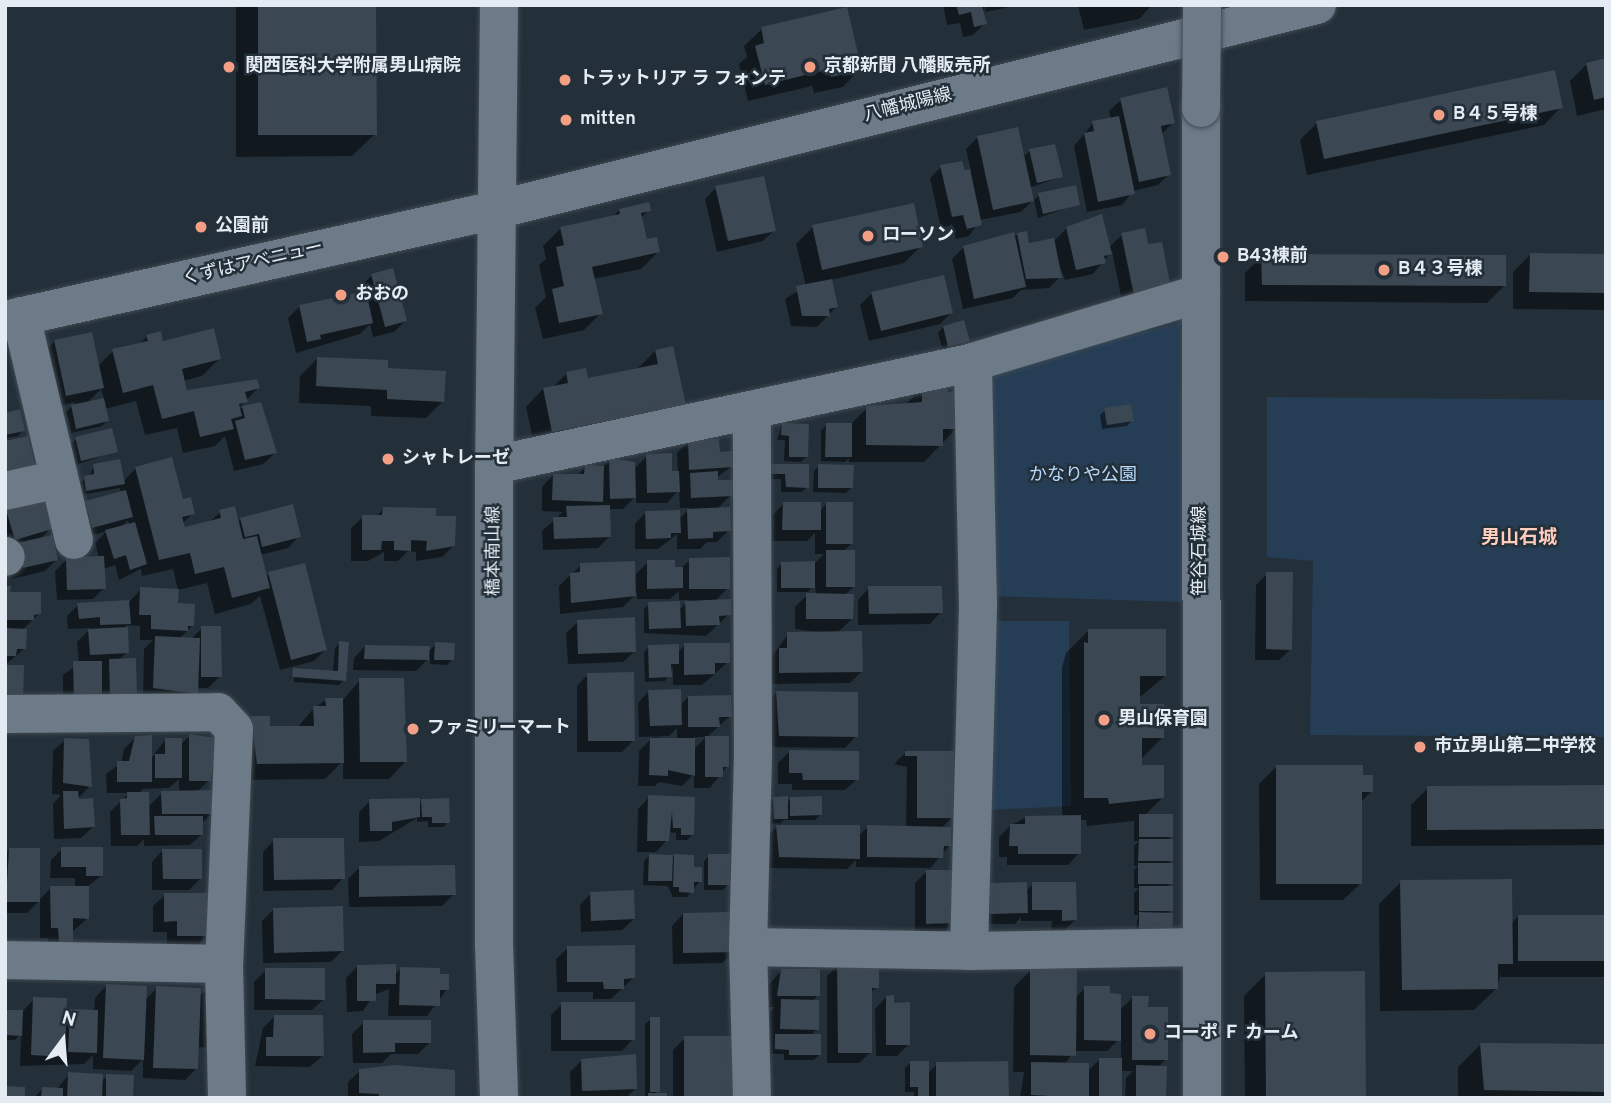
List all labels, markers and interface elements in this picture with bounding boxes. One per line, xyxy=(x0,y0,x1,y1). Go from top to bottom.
place label: 関西医科大学附属男山病院 xyxy=(245,56,461,78)
place label: 京都新聞 八幡販売所 xyxy=(824,56,990,78)
marker: 関西医科大学附属男山病院 xyxy=(219,57,239,77)
marker: 京都新聞 八幡販売所 xyxy=(802,59,818,75)
place label: トラットリア ラ フォンテ xyxy=(579,69,786,91)
marker: トラットリア ラ フォンテ xyxy=(557,72,573,88)
street label: 八幡城陽線 xyxy=(862,85,954,127)
place label: B４５号棟 xyxy=(1453,104,1537,126)
marker: B４５号棟 xyxy=(1431,107,1447,123)
place label: mitten xyxy=(580,109,636,131)
marker: mitten xyxy=(558,112,574,128)
place label: 公園前 xyxy=(215,216,269,238)
marker: 公園前 xyxy=(193,219,209,235)
place label: ローソン xyxy=(882,225,954,247)
marker: ローソン xyxy=(860,228,876,244)
street label: くずはアベニュー xyxy=(180,237,326,291)
place label: B43棟前 xyxy=(1237,246,1308,268)
marker: B43棟前 xyxy=(1215,249,1231,265)
place label: B４３号棟 xyxy=(1398,259,1482,281)
marker: B４３号棟 xyxy=(1376,262,1392,278)
place label: おおの xyxy=(355,284,409,306)
marker: おおの xyxy=(333,287,349,303)
place label: シャトレーゼ xyxy=(402,448,510,470)
marker: シャトレーゼ xyxy=(380,451,396,467)
park label: かなりや公園 xyxy=(1029,465,1137,487)
street label: 橋本南山線 xyxy=(484,506,506,596)
street label: 笹谷石城線 xyxy=(1190,506,1212,596)
district label: 男山石城 xyxy=(1481,528,1557,550)
place label: 男山保育園 xyxy=(1118,709,1208,731)
marker: 男山保育園 xyxy=(1096,712,1112,728)
place label: ファミリーマート xyxy=(427,718,571,740)
marker: ファミリーマート xyxy=(405,721,421,737)
place label: 市立男山第二中学校 xyxy=(1434,736,1596,758)
marker: 市立男山第二中学校 xyxy=(1412,739,1428,755)
north arrow xyxy=(28,1005,98,1075)
text: N xyxy=(59,1006,79,1033)
place label: コーポ Ｆ カーム xyxy=(1164,1023,1299,1045)
marker: コーポ Ｆ カーム xyxy=(1142,1026,1158,1042)

